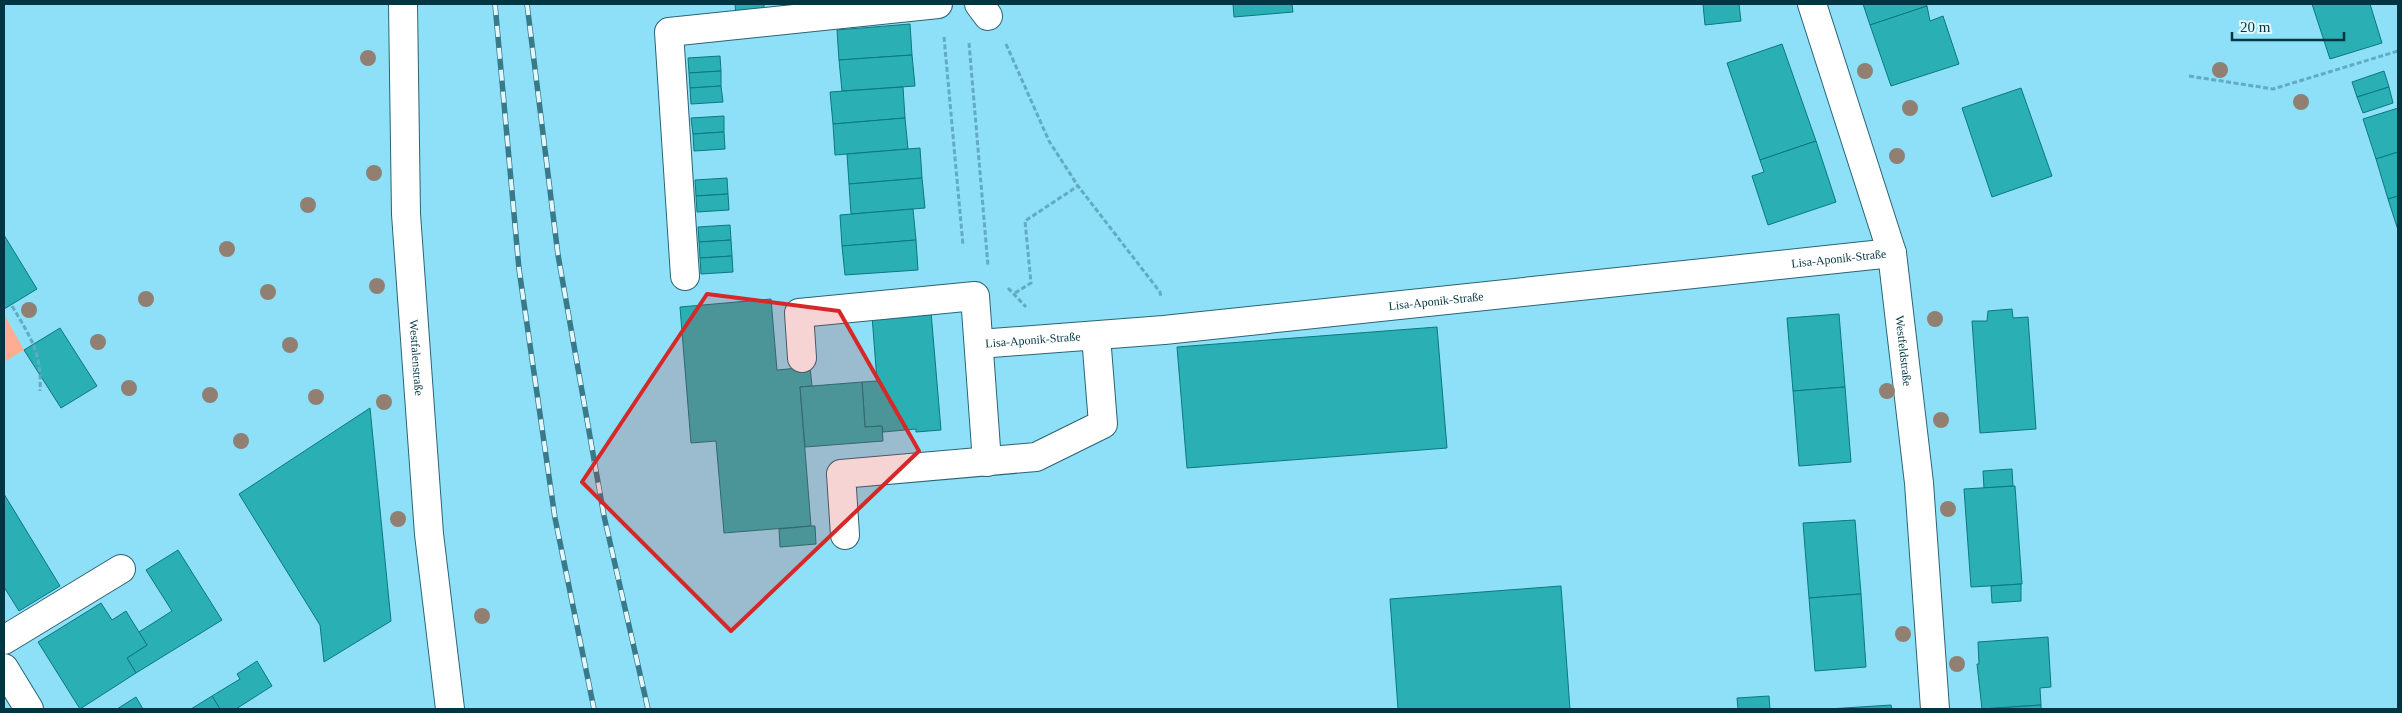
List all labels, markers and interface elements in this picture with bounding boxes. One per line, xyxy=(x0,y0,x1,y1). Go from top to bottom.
scale bar xyxy=(2232,10,2344,42)
text: 20 m xyxy=(2240,19,2271,35)
street label: Lisa-Aponik-Straße xyxy=(1791,247,1887,271)
street label: Lisa-Aponik-Straße xyxy=(1388,289,1484,313)
street label: Westfeldstraße xyxy=(1892,315,1915,387)
street label: Westfalenstraße xyxy=(407,319,426,396)
street label: Lisa-Aponik-Straße xyxy=(985,329,1081,351)

